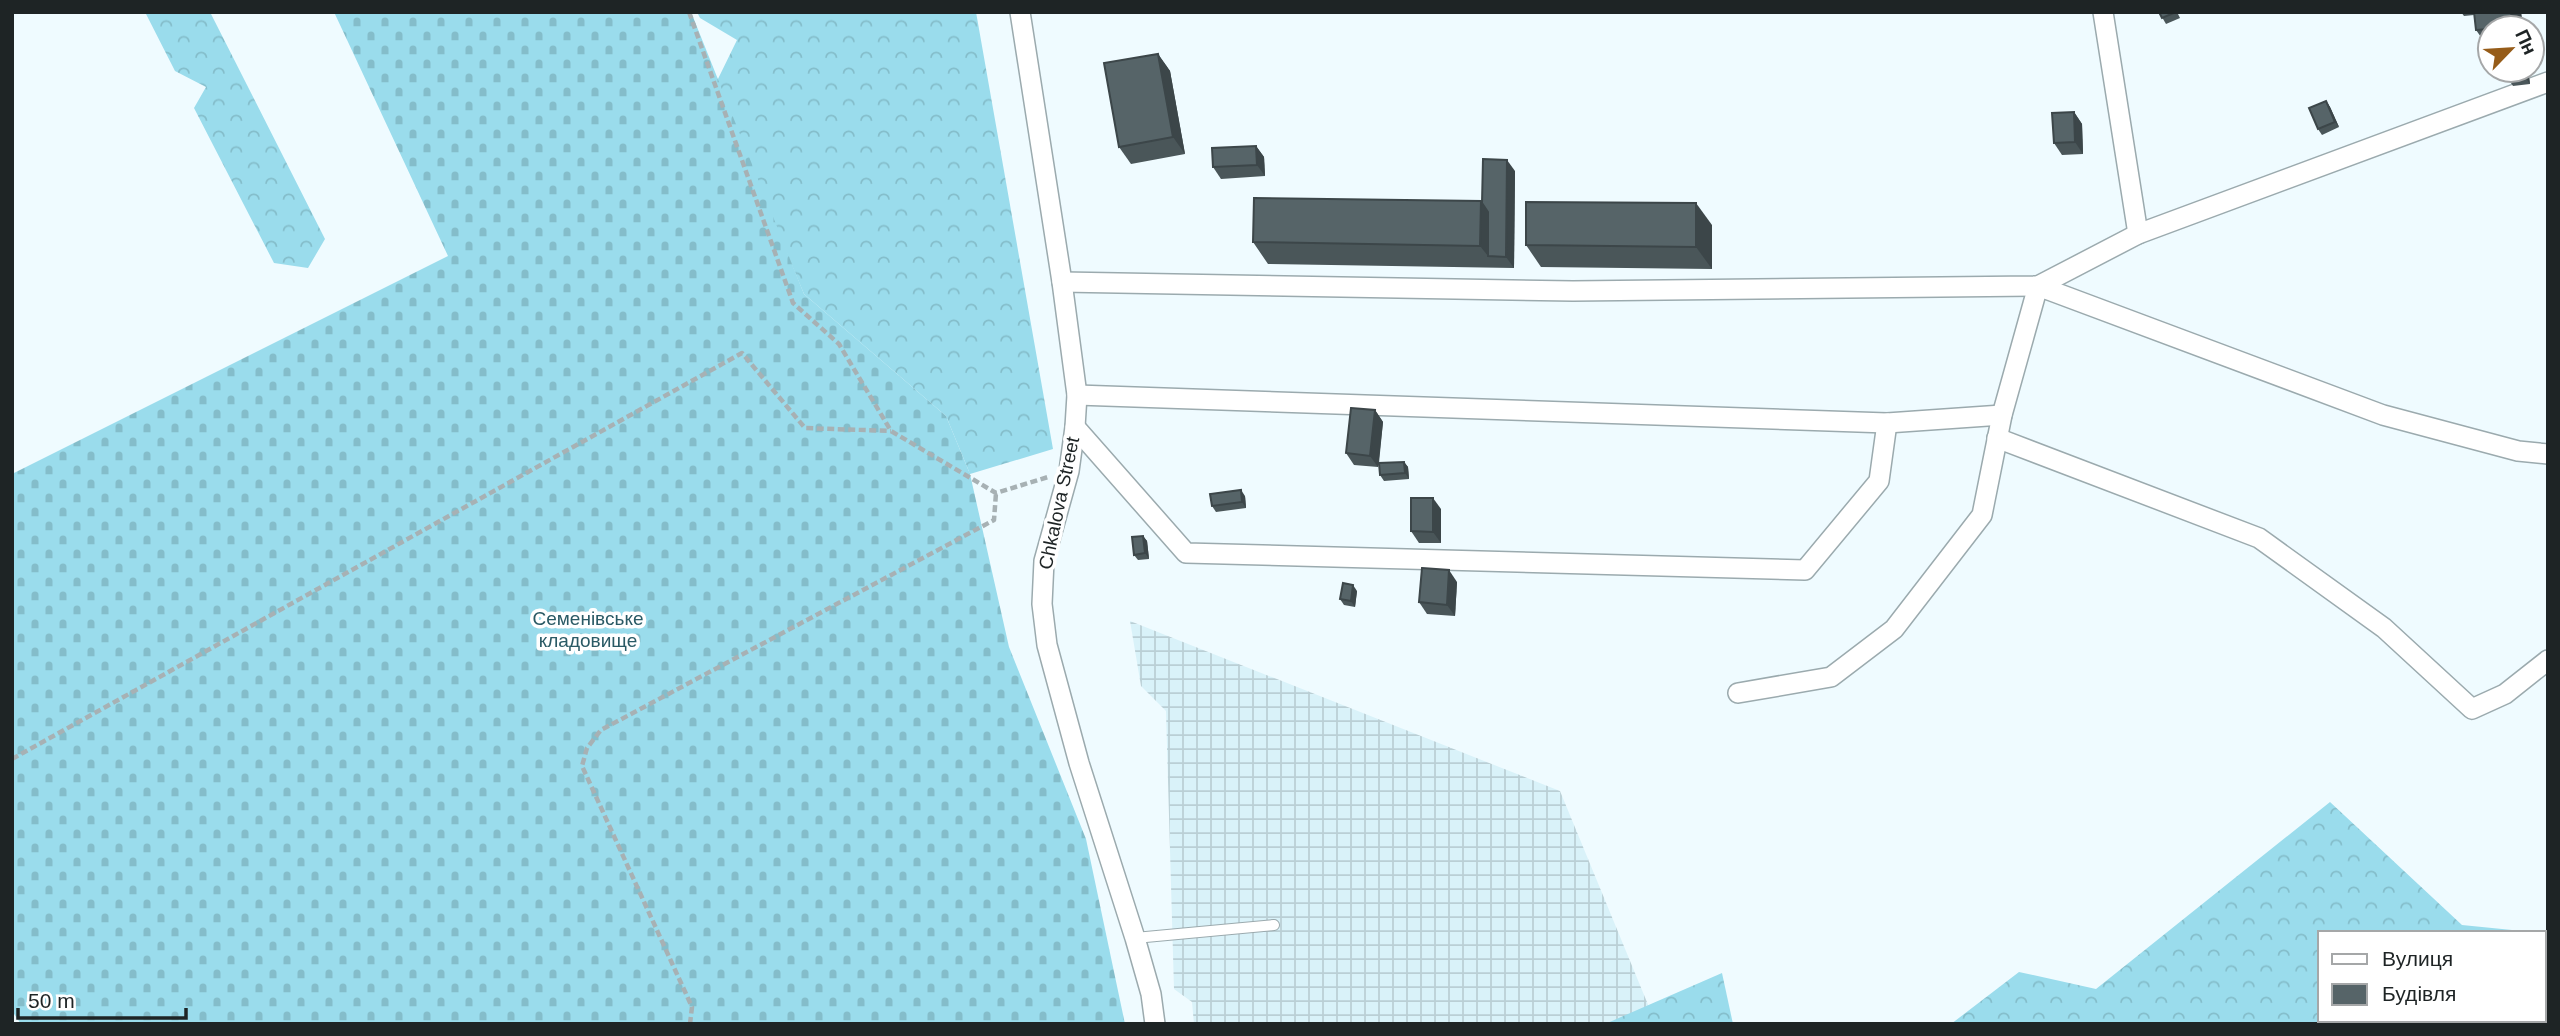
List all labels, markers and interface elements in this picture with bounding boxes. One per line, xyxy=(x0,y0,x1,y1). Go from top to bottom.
north arrow xyxy=(2476,14,2546,84)
text: Пн xyxy=(2511,26,2541,58)
street label: Chkalova Street xyxy=(1035,434,1083,571)
park label: Семенівське кладовище xyxy=(532,608,644,651)
legend xyxy=(2318,931,2546,1022)
text: Вулиця xyxy=(2382,947,2453,970)
scale bar xyxy=(18,976,186,1020)
text: Будівля xyxy=(2382,982,2456,1005)
text: 50 m xyxy=(28,989,75,1012)

